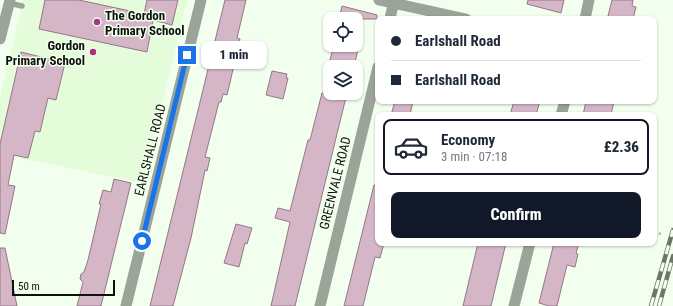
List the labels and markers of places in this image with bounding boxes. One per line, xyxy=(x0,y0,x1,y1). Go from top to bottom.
place label: The Gordon Primary School xyxy=(105,8,185,38)
marker: The Gordon Primary School xyxy=(92,17,102,27)
place label: Gordon Primary School xyxy=(5,38,85,68)
marker: Gordon Primary School xyxy=(88,47,98,57)

